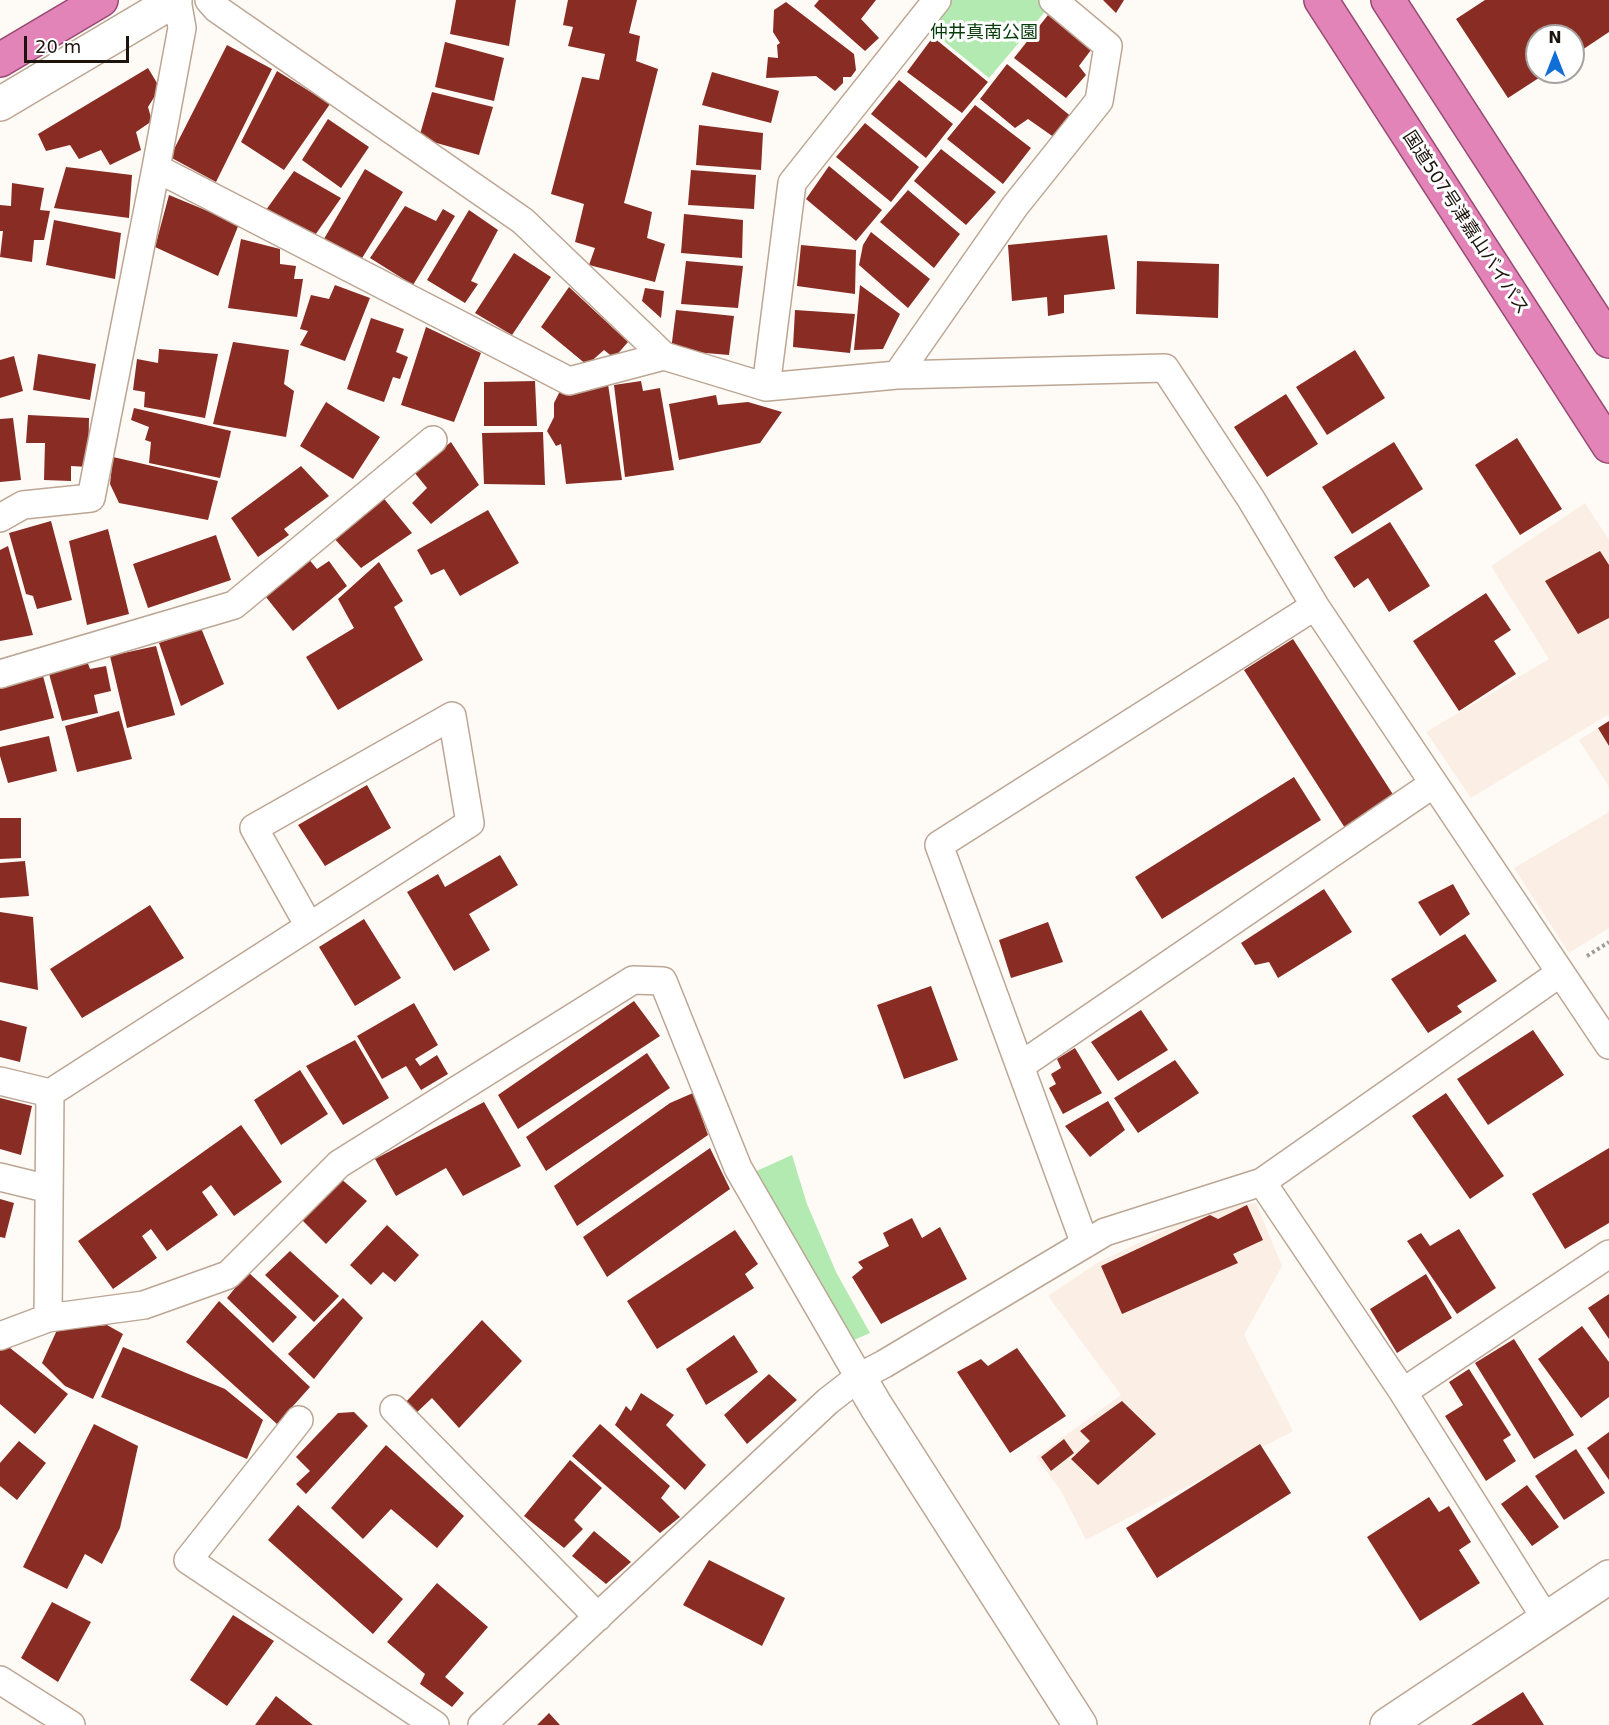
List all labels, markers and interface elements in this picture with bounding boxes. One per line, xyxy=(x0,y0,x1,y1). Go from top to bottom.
park label: 仲井真南公園 xyxy=(930,22,1038,44)
scale bar xyxy=(27,24,132,62)
north arrow xyxy=(1525,24,1585,84)
text: N xyxy=(1548,28,1562,47)
text: 20 m xyxy=(35,36,81,57)
street label: 国道507号津嘉山バイパス xyxy=(1398,127,1532,319)

